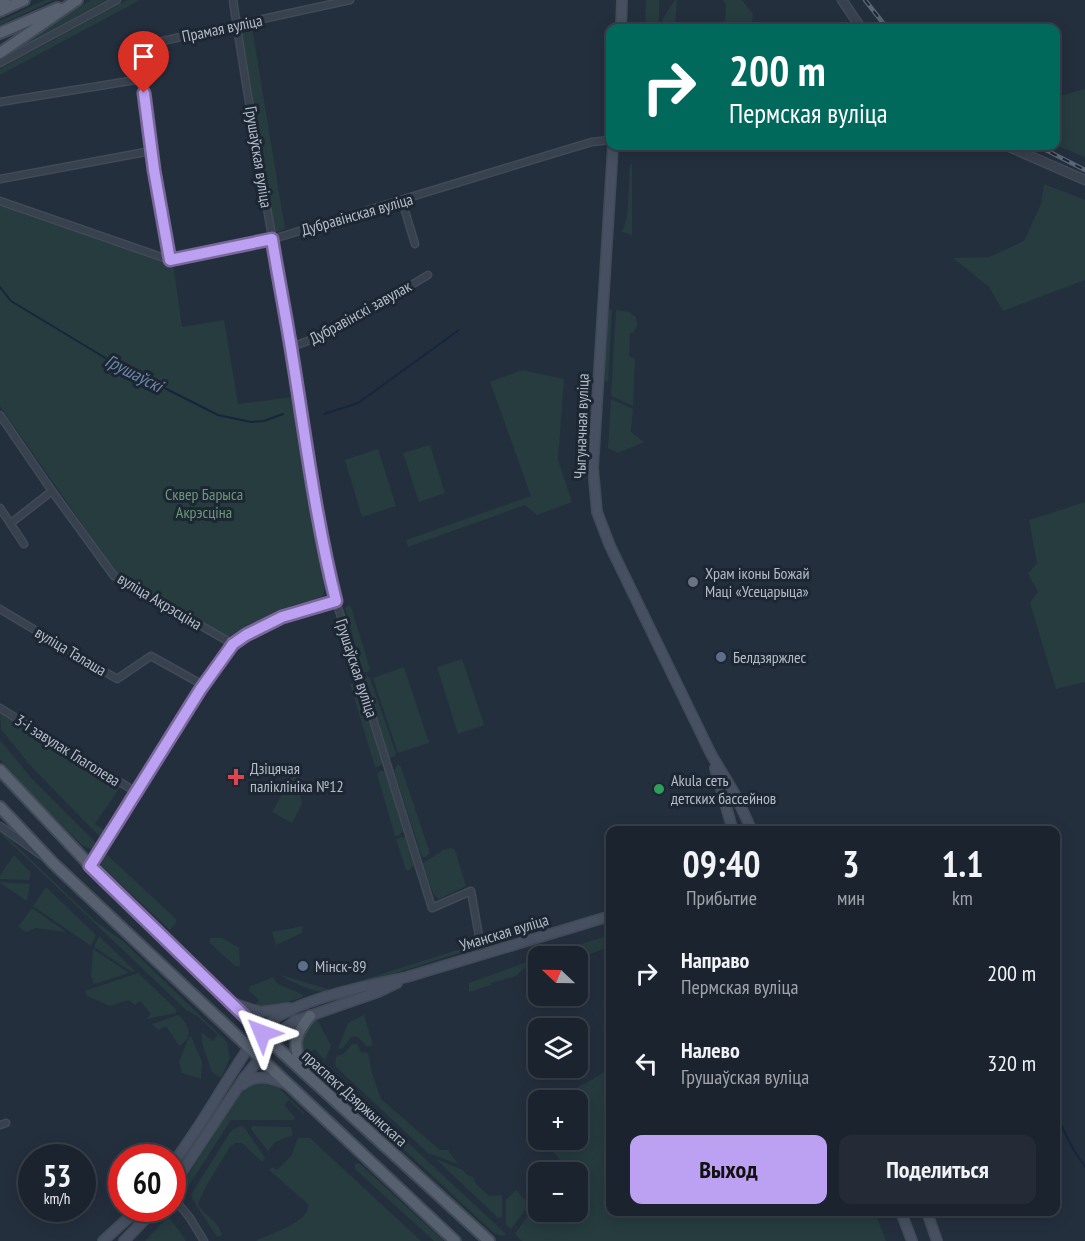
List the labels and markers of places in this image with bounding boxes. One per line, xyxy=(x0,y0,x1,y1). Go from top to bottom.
pin xyxy=(118,31,169,93)
place label: Храм іконы Божай Маці «Усецарыца» xyxy=(705,563,809,601)
marker: Храм іконы Божай Маці «Усецарыца» xyxy=(686,575,700,589)
place label: Белдзяржлес xyxy=(733,647,807,667)
marker: Белдзяржлес xyxy=(714,650,728,664)
place label: Дзіцячая паліклініка №12 xyxy=(250,758,344,796)
marker: Дзіцячая паліклініка №12 xyxy=(227,768,245,786)
place label: Akula сеть детских бассейнов xyxy=(671,770,776,808)
marker: Akula сеть детских бассейнов xyxy=(652,782,666,796)
place label: Мінск-89 xyxy=(315,956,367,976)
marker: Мінск-89 xyxy=(296,959,310,973)

